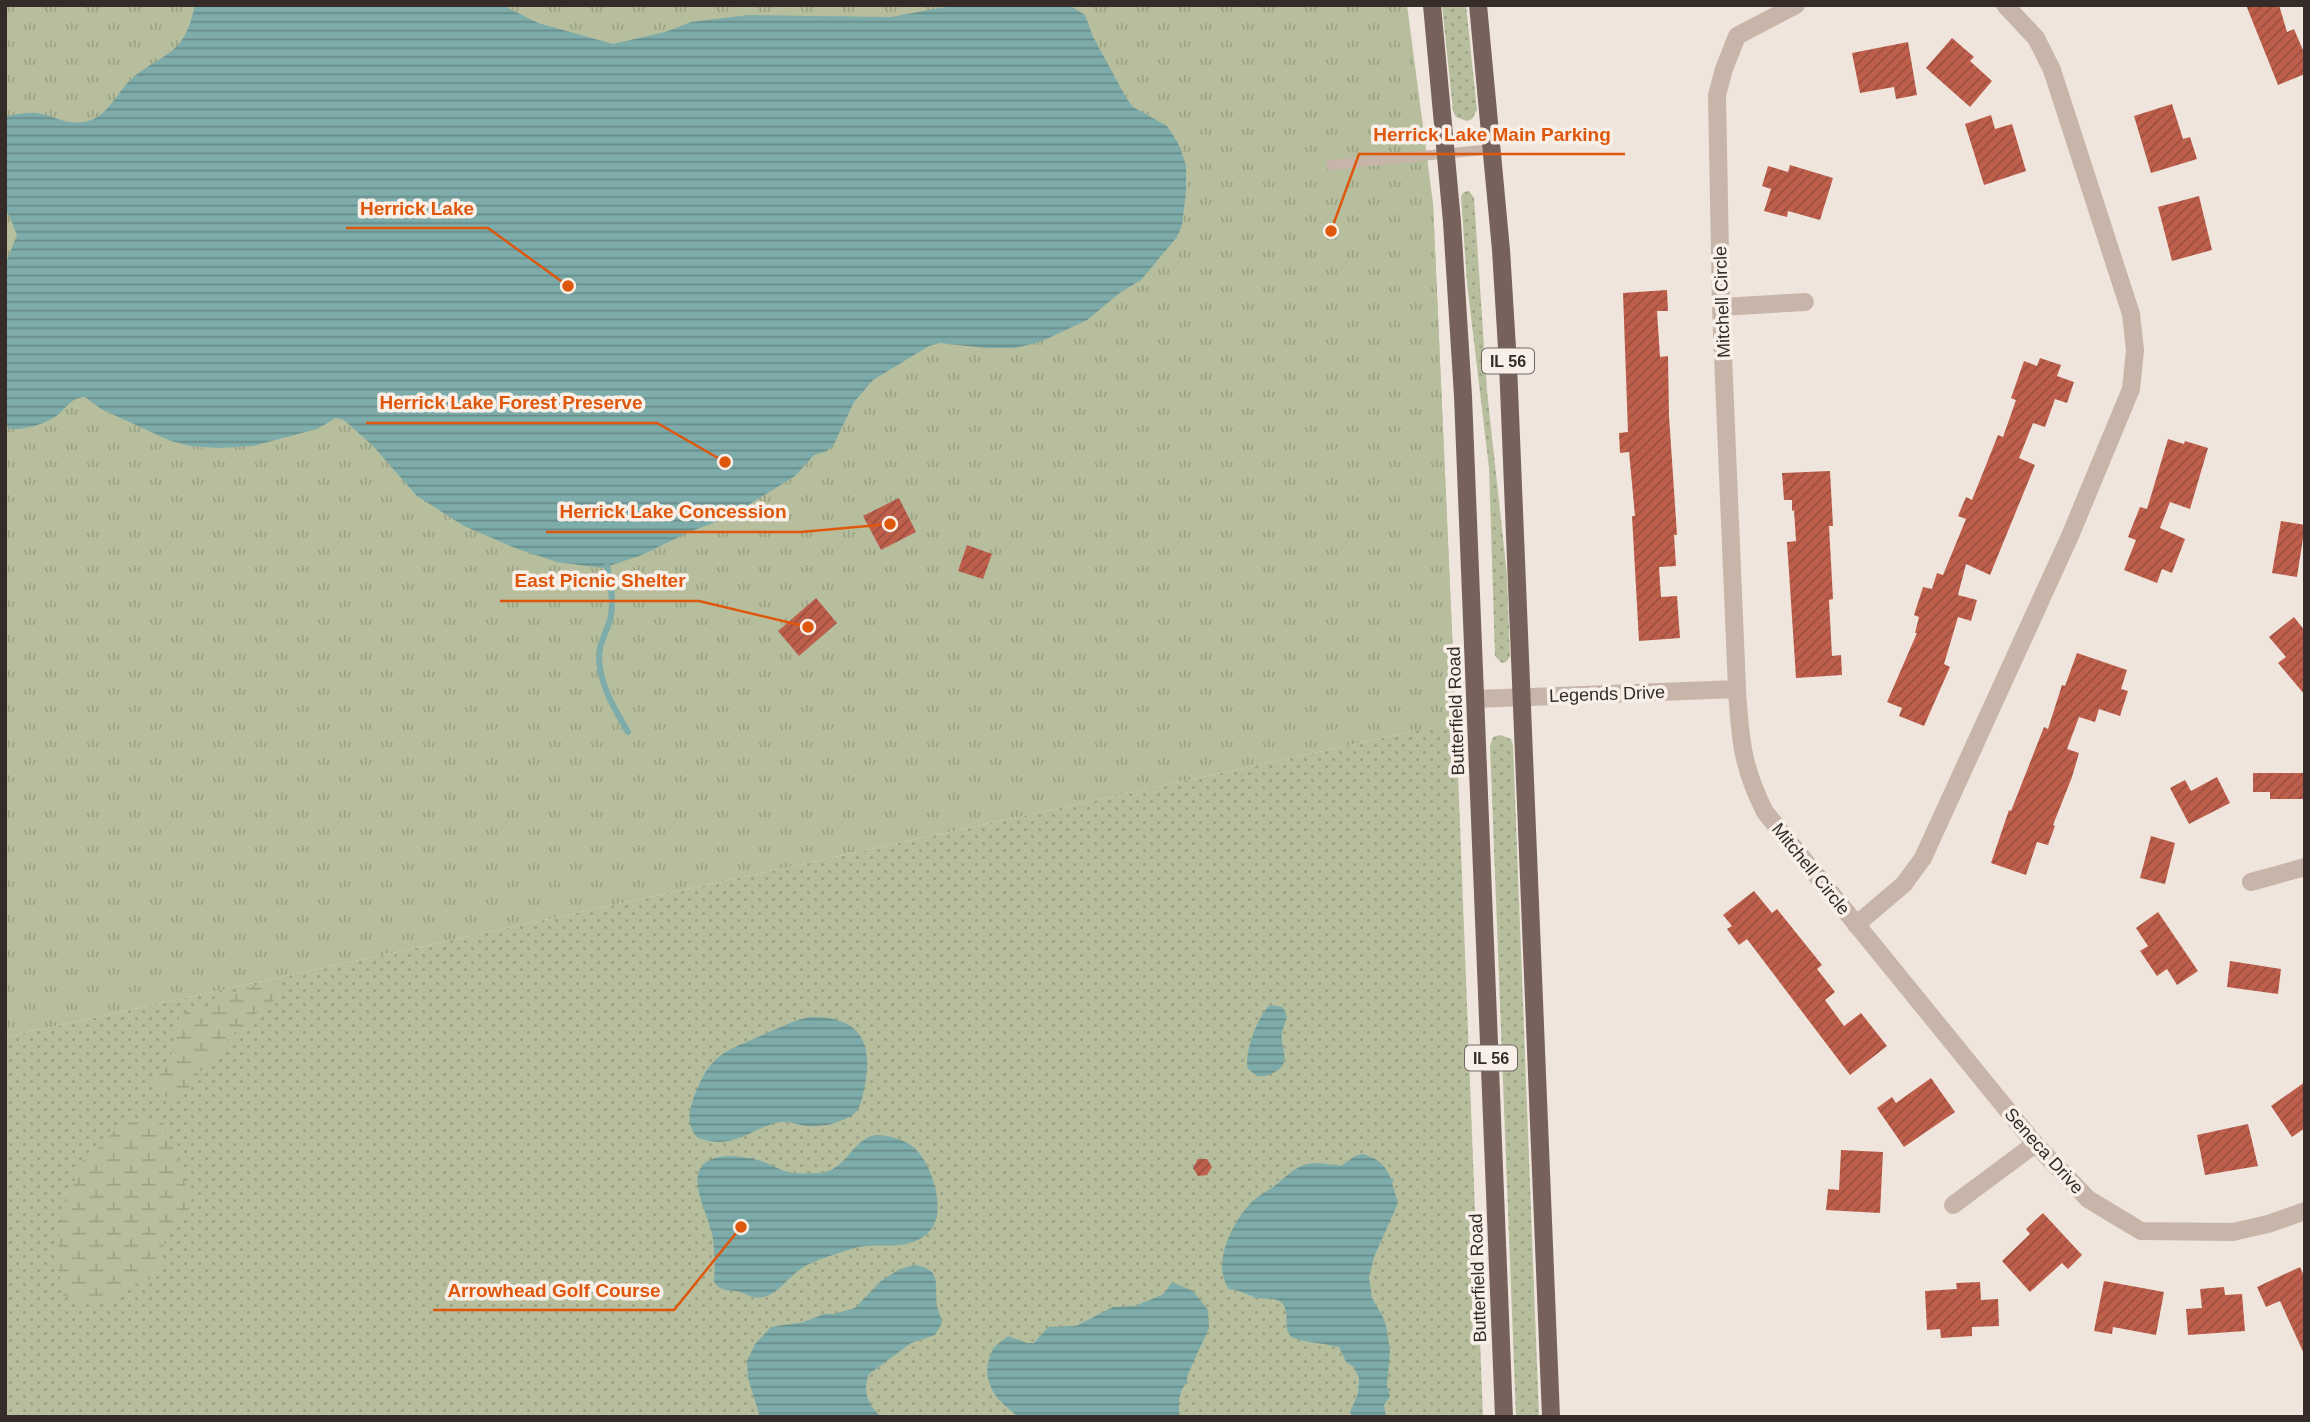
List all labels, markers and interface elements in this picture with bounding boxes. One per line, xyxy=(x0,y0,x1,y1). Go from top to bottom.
callout: Herrick Lake Main Parking xyxy=(1359,114,1625,154)
text: Herrick Lake Main Parking xyxy=(1373,124,1611,145)
callout: Herrick Lake xyxy=(346,188,488,228)
text: Herrick Lake xyxy=(360,198,474,219)
street label: Mitchell Circle xyxy=(1710,246,1734,358)
road number: IL 56 xyxy=(1482,348,1534,374)
callout: Herrick Lake Forest Preserve xyxy=(366,383,657,423)
text: Herrick Lake Forest Preserve xyxy=(380,392,643,413)
callout: Herrick Lake Concession xyxy=(546,492,801,532)
text: Herrick Lake Concession xyxy=(559,501,787,522)
callout: East Picnic Shelter xyxy=(500,561,699,601)
text: East Picnic Shelter xyxy=(514,570,686,591)
street label: Butterfield Road xyxy=(1444,646,1468,776)
street label: Legends Drive xyxy=(1549,682,1665,706)
street label: Mitchell Circle xyxy=(1768,819,1854,919)
road number: IL 56 xyxy=(1465,1046,1517,1070)
street label: Seneca Drive xyxy=(2000,1104,2088,1198)
street label: Butterfield Road xyxy=(1466,1213,1490,1343)
callout: Arrowhead Golf Course xyxy=(433,1270,674,1310)
text: Arrowhead Golf Course xyxy=(447,1280,661,1301)

